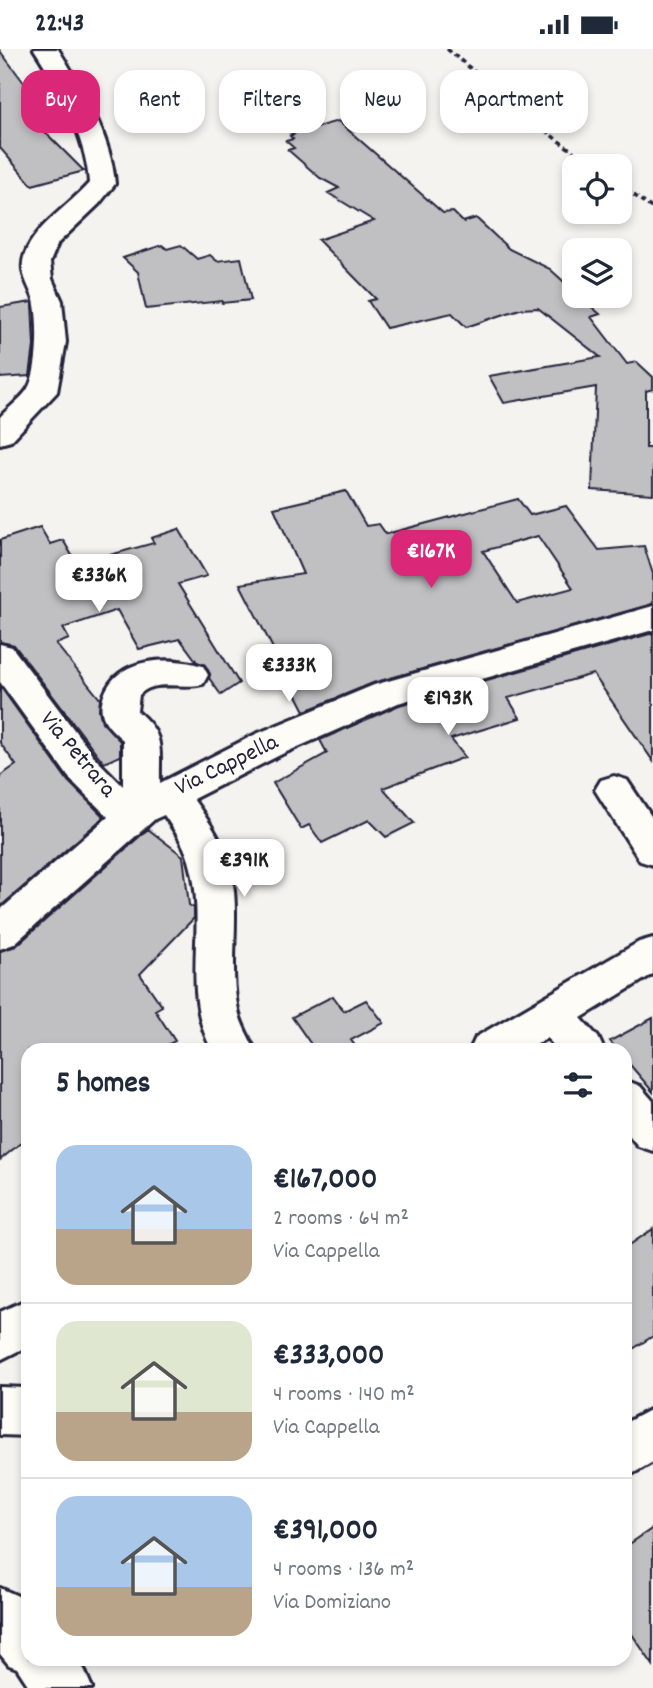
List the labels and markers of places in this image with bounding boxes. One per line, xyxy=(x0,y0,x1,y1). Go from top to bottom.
pin: €167K xyxy=(382,531,480,590)
pin: €336K xyxy=(50,554,148,614)
pin: €333K xyxy=(240,645,338,704)
pin: €193K xyxy=(399,677,497,737)
pin: €391K xyxy=(195,839,293,899)

